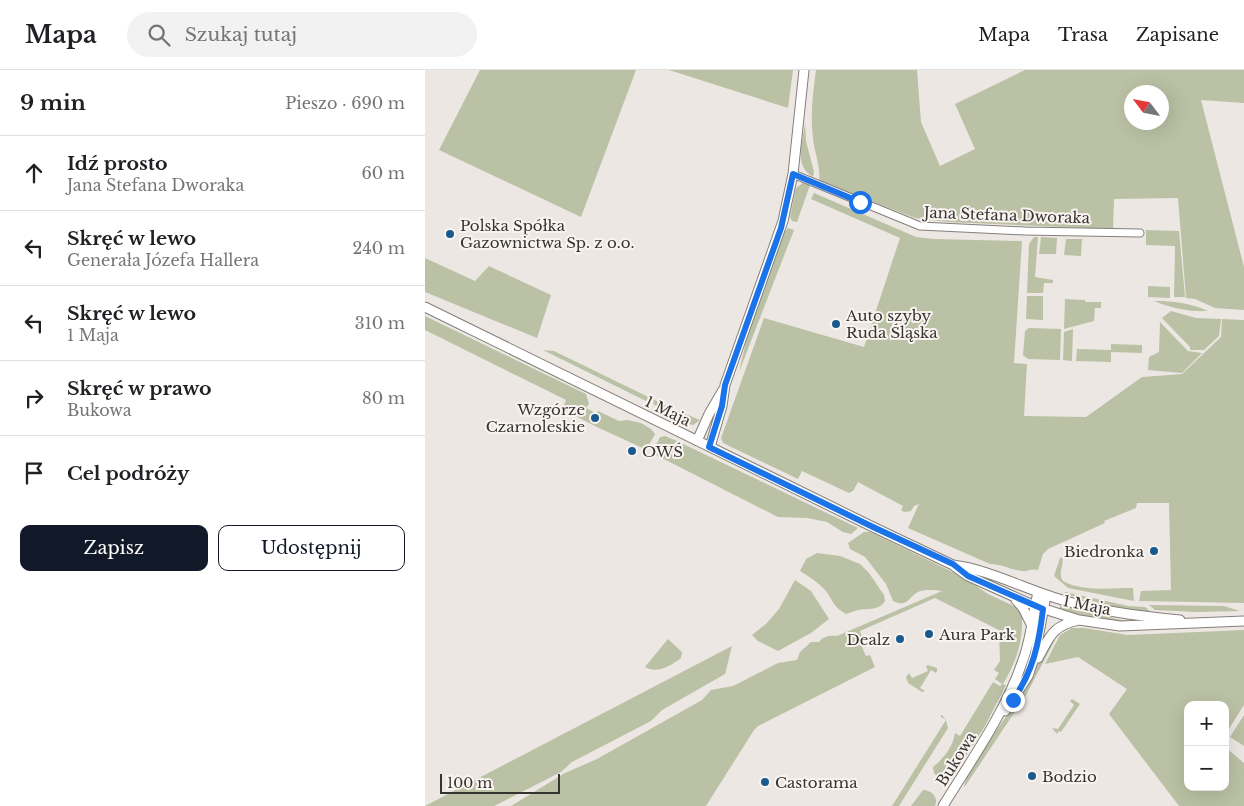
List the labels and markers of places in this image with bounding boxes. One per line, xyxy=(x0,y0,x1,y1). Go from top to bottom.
place label: Polska Spółka Gazownictwa Sp. z o.o. xyxy=(460,216,635,252)
marker: Polska Spółka Gazownictwa Sp. z o.o. xyxy=(444,228,456,240)
place label: Auto szyby Ruda Śląska xyxy=(845,306,938,342)
marker: Auto szyby Ruda Śląska xyxy=(830,318,842,330)
place label: Wzgórze Czarnoleskie xyxy=(486,400,585,436)
marker: Wzgórze Czarnoleskie xyxy=(589,412,601,424)
place label: OWŚ xyxy=(642,442,683,461)
marker: OWŚ xyxy=(626,445,638,457)
place label: Biedronka xyxy=(1064,542,1145,561)
marker: Biedronka xyxy=(1148,545,1160,557)
place label: Aura Park xyxy=(938,625,1016,644)
marker: Aura Park xyxy=(923,628,935,640)
place label: Dealz xyxy=(847,630,890,649)
marker: Dealz xyxy=(894,633,906,645)
place label: Bodzio xyxy=(1042,767,1097,786)
marker: Bodzio xyxy=(1026,770,1038,782)
place label: Castorama xyxy=(775,773,858,792)
marker: Castorama xyxy=(759,776,771,788)

